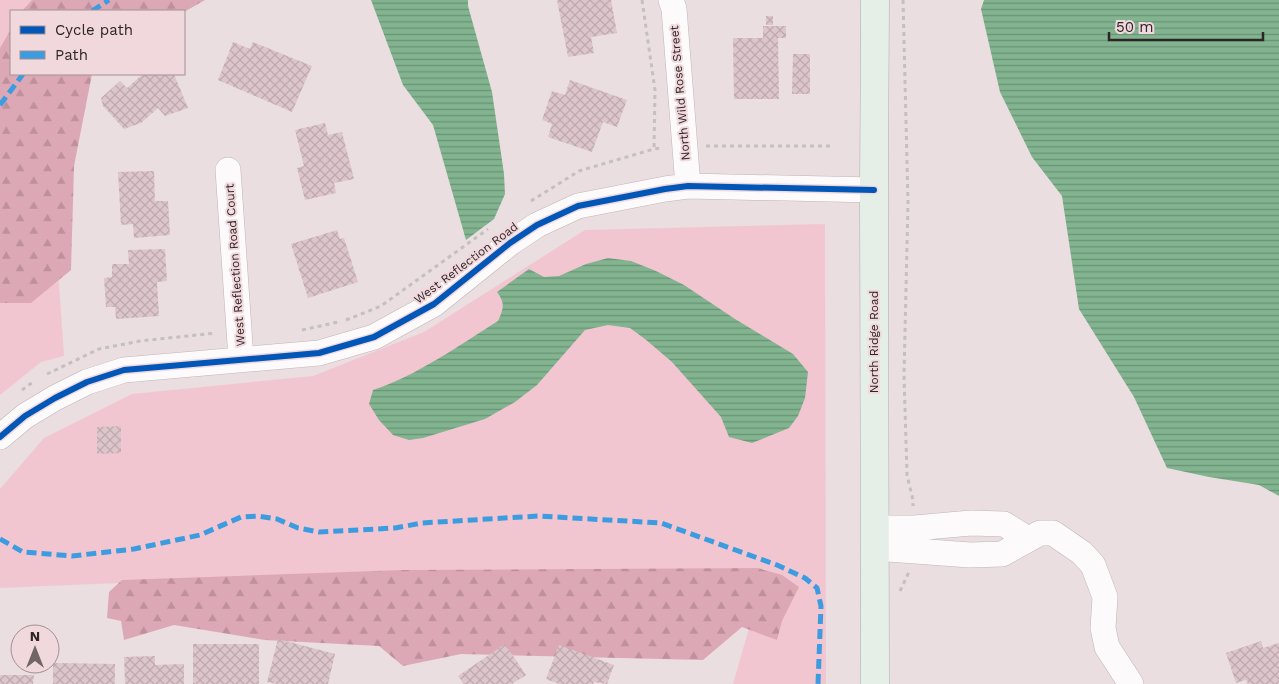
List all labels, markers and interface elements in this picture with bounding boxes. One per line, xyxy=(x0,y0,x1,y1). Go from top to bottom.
legend xyxy=(10,10,185,75)
scale bar xyxy=(1109,10,1263,42)
text: 50 m xyxy=(1116,18,1153,36)
text: Cycle path xyxy=(55,21,133,39)
street label: North Wild Rose Street xyxy=(667,25,693,161)
text: Path xyxy=(55,46,88,64)
street label: West Reflection Road Court xyxy=(222,183,248,347)
street label: West Reflection Road xyxy=(411,219,521,307)
street label: North Ridge Road xyxy=(867,291,881,393)
north arrow xyxy=(10,624,60,674)
text: N xyxy=(30,628,40,644)

